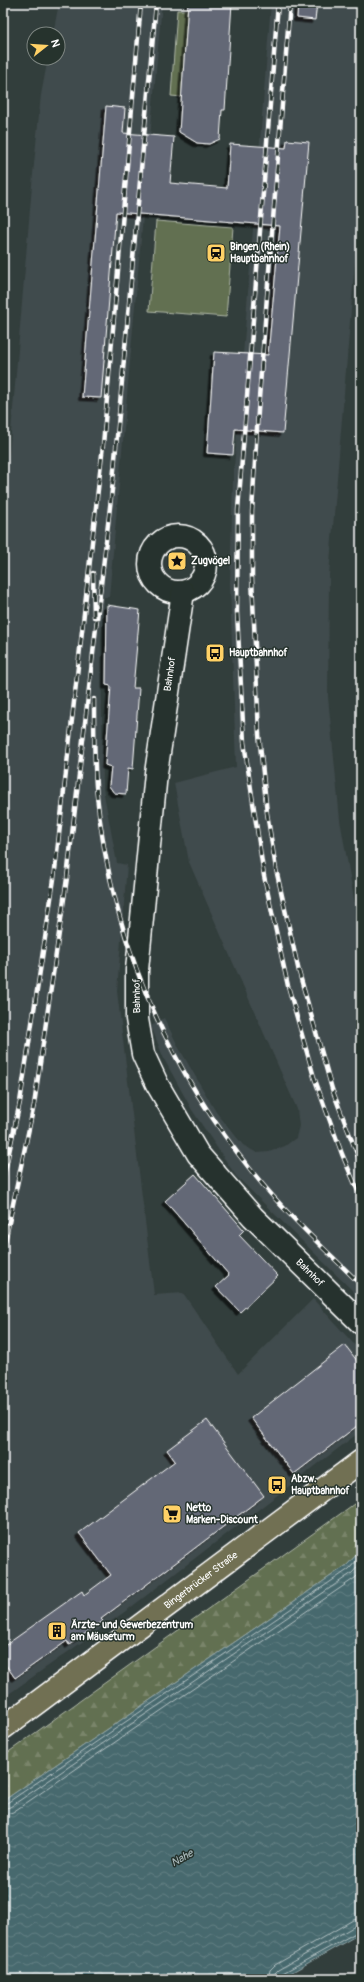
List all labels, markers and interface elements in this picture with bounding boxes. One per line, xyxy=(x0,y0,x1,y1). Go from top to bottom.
north arrow xyxy=(26,26,66,66)
text: N xyxy=(48,38,63,49)
place label: Bingen (Rhein) Hauptbahnhof xyxy=(230,241,290,265)
station icon: Bingen (Rhein) Hauptbahnhof xyxy=(205,242,227,264)
place icon: Zugvögel xyxy=(166,550,188,572)
place label: Zugvögel xyxy=(191,555,230,567)
bus stop icon: Hauptbahnhof xyxy=(204,642,226,664)
place label: Hauptbahnhof xyxy=(229,647,289,659)
street label: Bahnhof xyxy=(162,656,178,692)
street label: Bahnhof xyxy=(131,979,143,1013)
street label: Bahnhof xyxy=(293,1256,327,1289)
place label: Abzw. Hauptbahnhof xyxy=(291,1473,351,1497)
bus stop icon: Abzw. Hauptbahnhof xyxy=(266,1474,288,1496)
place label: Netto Marken-Discount xyxy=(186,1502,259,1526)
supermarket icon: Netto Marken-Discount xyxy=(161,1503,183,1525)
street label: Bingerbrücker Straße xyxy=(162,1549,240,1612)
place label: Ärzte- und Gewerbezentrum am Mäuseturm xyxy=(71,1618,193,1643)
building icon: Ärzte- und Gewerbezentrum am Mäuseturm xyxy=(46,1620,68,1642)
water label: Nahe xyxy=(169,1846,197,1869)

